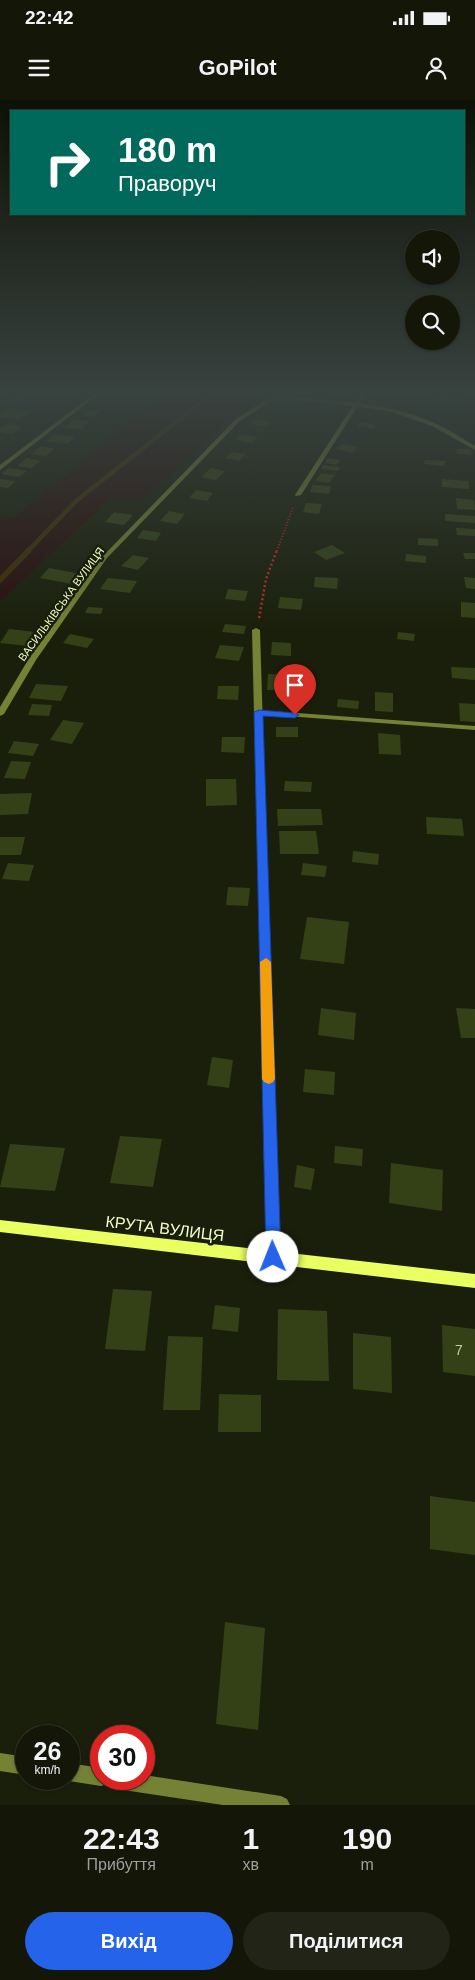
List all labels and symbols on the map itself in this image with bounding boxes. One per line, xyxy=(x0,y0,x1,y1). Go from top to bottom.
street label: ВАСИЛЬКІВСЬКА ВУЛИЦЯ xyxy=(16,545,106,663)
pin xyxy=(274,664,316,715)
street label: КРУТА ВУЛИЦЯ xyxy=(105,1213,225,1244)
position arrow xyxy=(246,1230,298,1282)
house number: 7 xyxy=(455,1342,463,1358)
speed limit sign: 30 xyxy=(90,1725,155,1790)

